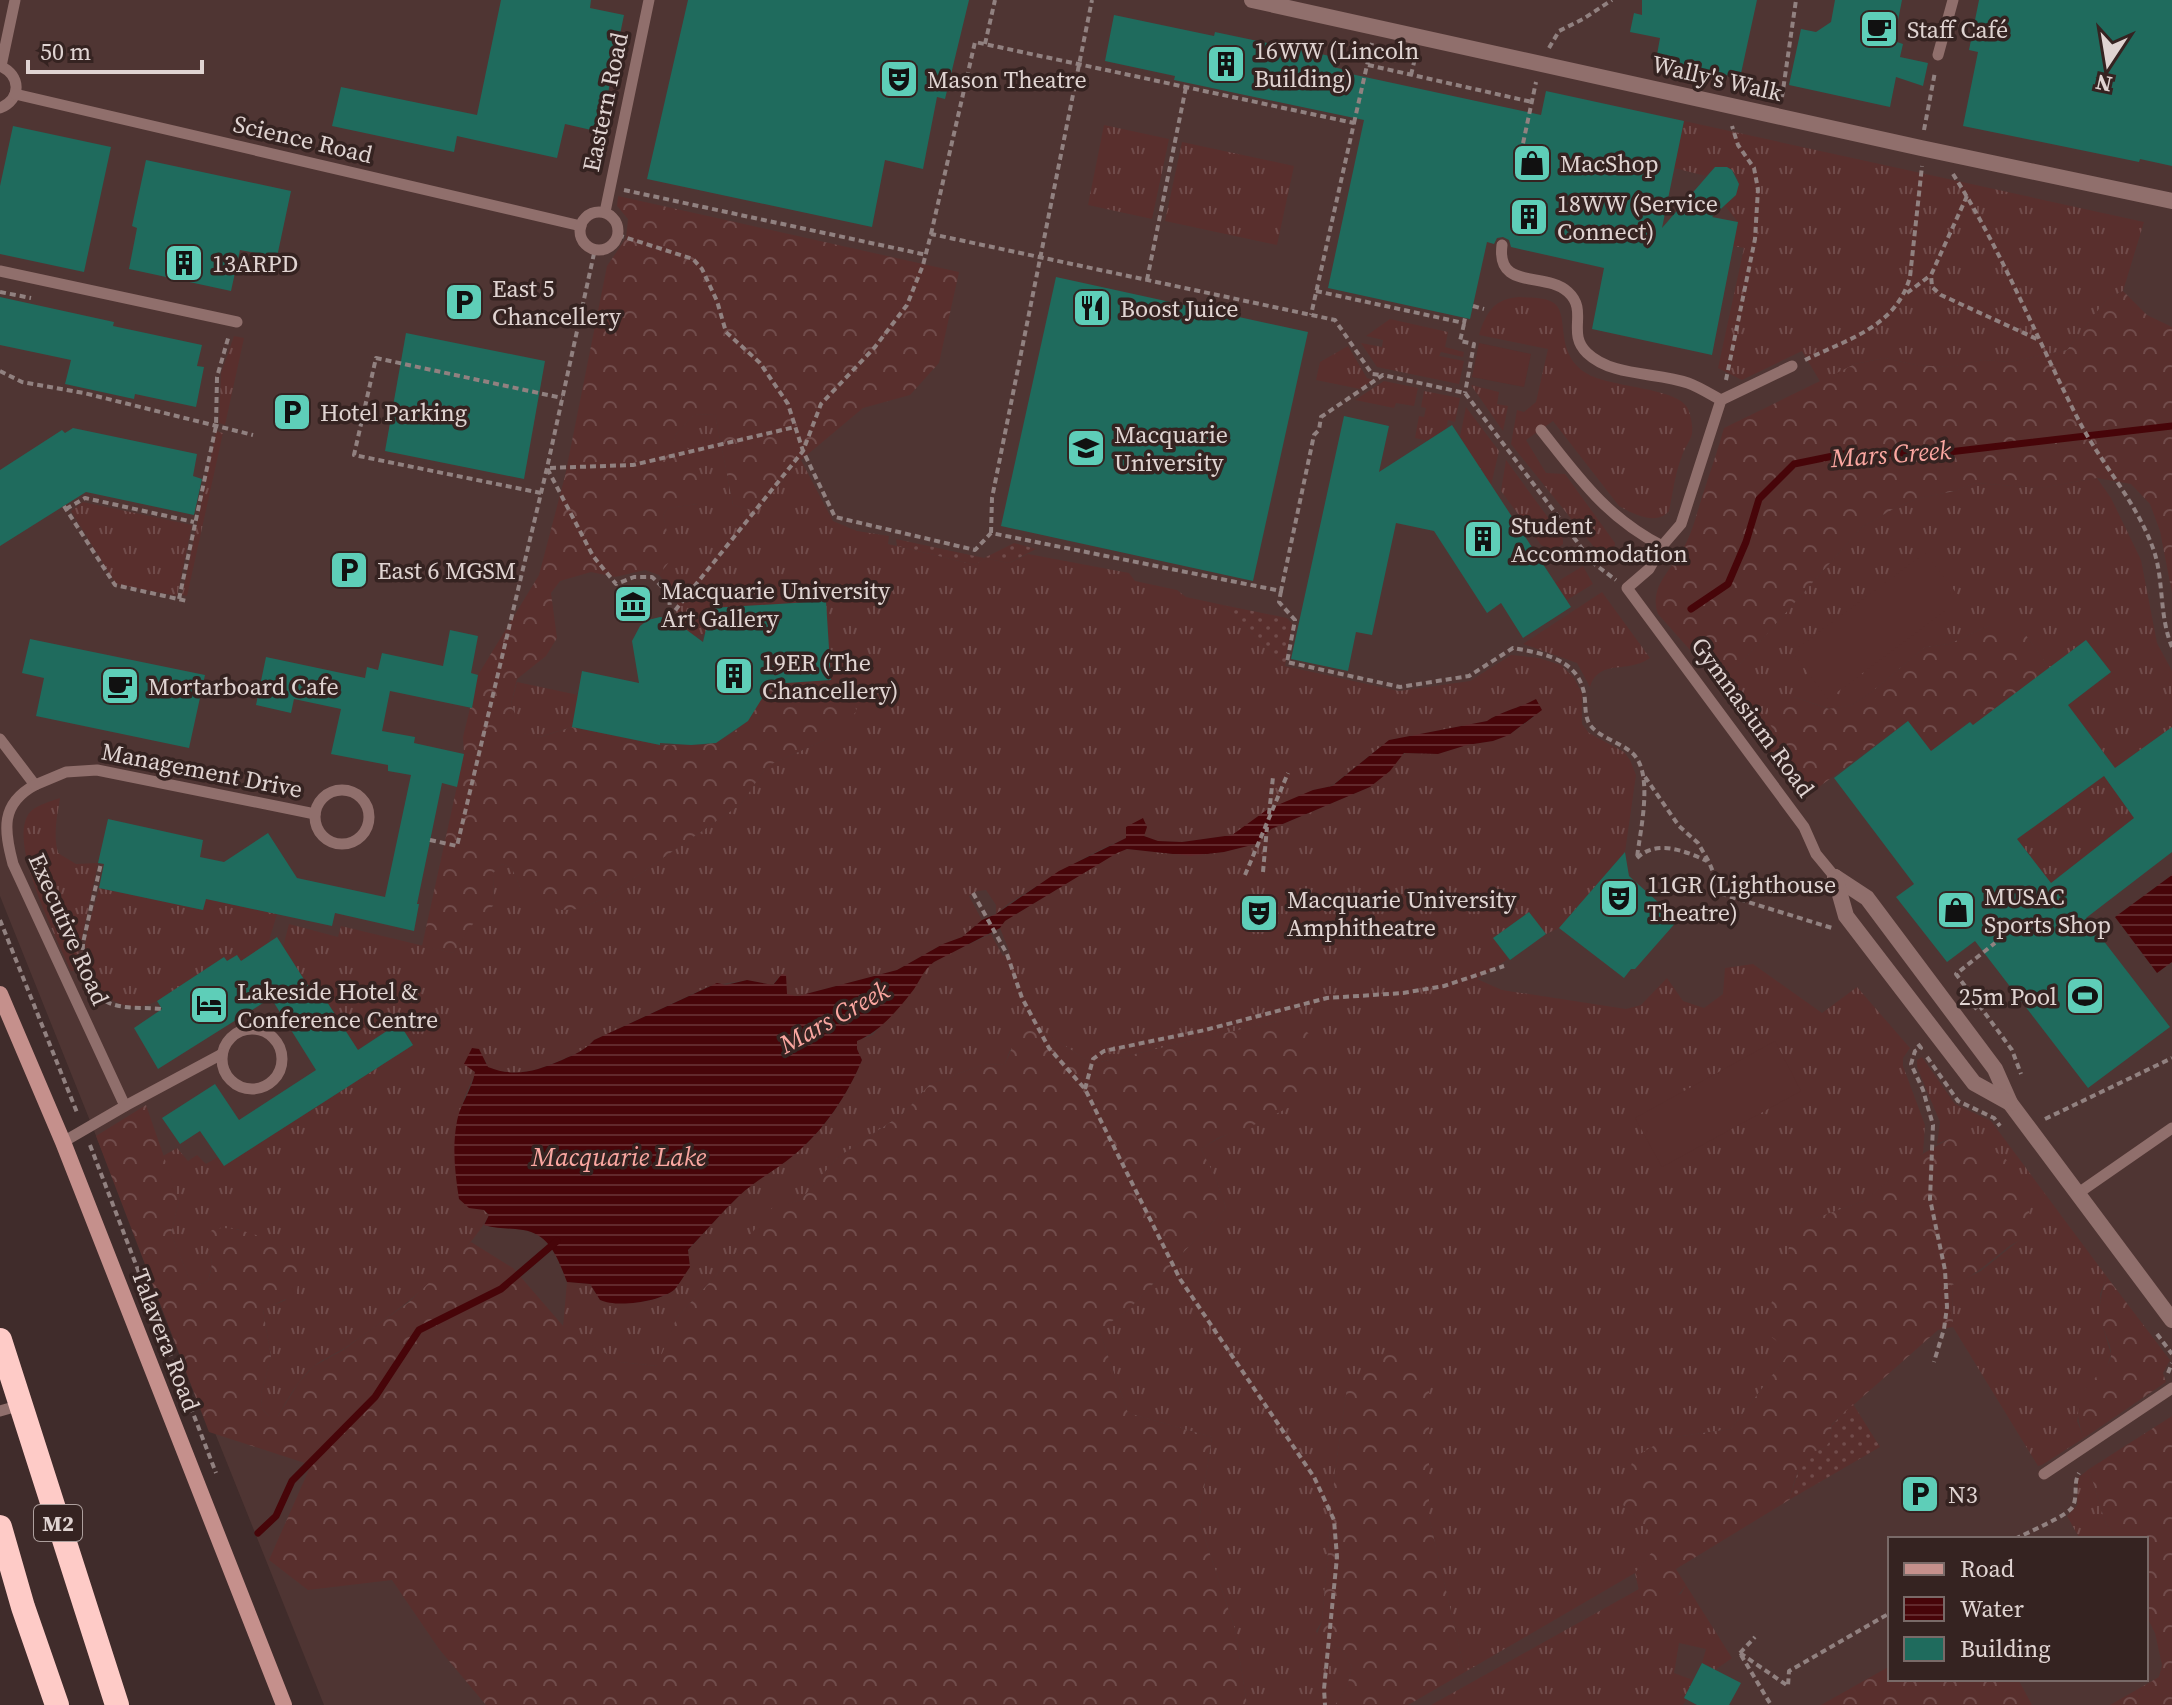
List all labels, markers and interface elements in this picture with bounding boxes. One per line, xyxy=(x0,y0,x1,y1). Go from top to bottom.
cafe icon: Staff Café xyxy=(1858,8,1900,50)
place label: Staff Café xyxy=(1907,13,2008,46)
scale bar xyxy=(28,24,202,74)
north arrow xyxy=(2068,24,2148,104)
street label: Eastern Road xyxy=(574,29,636,175)
place label: 16WW (Lincoln Building) xyxy=(1254,34,1419,95)
text: 50 m xyxy=(40,35,91,68)
building icon: 16WW (Lincoln Building) xyxy=(1205,43,1247,85)
street label: Wally's Walk xyxy=(1649,47,1786,109)
theatre icon: Mason Theatre xyxy=(878,58,920,100)
place label: Mason Theatre xyxy=(927,63,1087,96)
text: N xyxy=(2093,67,2115,100)
street label: Science Road xyxy=(230,107,376,171)
shop icon: MacShop xyxy=(1511,142,1553,184)
place label: MacShop xyxy=(1560,147,1659,180)
place label: 18WW (Service Connect) xyxy=(1557,187,1718,248)
building icon: 18WW (Service Connect) xyxy=(1508,196,1550,238)
building icon: 13ARPD xyxy=(163,242,205,284)
place label: 13ARPD xyxy=(212,247,298,280)
place label: East 5 Chancellery xyxy=(492,272,622,333)
parking icon: East 5 Chancellery xyxy=(443,281,485,323)
restaurant icon: Boost Juice xyxy=(1071,287,1113,329)
place label: Boost Juice xyxy=(1120,292,1239,325)
parking icon: Hotel Parking xyxy=(271,391,313,433)
place label: Hotel Parking xyxy=(320,396,467,429)
place label: Macquarie University xyxy=(1114,418,1228,479)
school or university icon: Macquarie University xyxy=(1065,427,1107,469)
water label: Mars Creek xyxy=(1829,432,1953,476)
place label: Student Accommodation xyxy=(1511,509,1688,570)
building icon: Student Accommodation xyxy=(1462,518,1504,560)
parking icon: East 6 MGSM xyxy=(328,549,370,591)
place label: East 6 MGSM xyxy=(377,554,516,587)
place label: Macquarie University Art Gallery xyxy=(661,574,891,635)
museum icon: Macquarie University Art Gallery xyxy=(612,583,654,625)
street label: Gymnasium Road xyxy=(1684,630,1822,804)
place label: 19ER (The Chancellery) xyxy=(762,646,898,707)
building icon: 19ER (The Chancellery) xyxy=(713,655,755,697)
cafe icon: Mortarboard Cafe xyxy=(99,665,141,707)
place label: Mortarboard Cafe xyxy=(148,670,339,703)
street label: Management Drive xyxy=(99,734,305,806)
street label: Executive Road xyxy=(21,848,117,1011)
place label: 11GR (Lighthouse Theatre) xyxy=(1647,868,1836,929)
theatre icon: 11GR (Lighthouse Theatre) xyxy=(1598,877,1640,919)
place label: MUSAC Sports Shop xyxy=(1984,880,2111,941)
place label: Macquarie University Amphitheatre xyxy=(1287,883,1517,944)
shop icon: MUSAC Sports Shop xyxy=(1935,889,1977,931)
theatre icon: Macquarie University Amphitheatre xyxy=(1238,892,1280,934)
water label: Mars Creek xyxy=(772,972,896,1062)
place label: Lakeside Hotel & Conference Centre xyxy=(237,975,438,1036)
sports icon: 25m Pool xyxy=(2064,975,2106,1017)
place label: 25m Pool xyxy=(1959,980,2057,1013)
hotel icon: Lakeside Hotel & Conference Centre xyxy=(188,984,230,1026)
water label: Macquarie Lake xyxy=(531,1139,707,1175)
street label: Talavera Road xyxy=(124,1264,208,1416)
parking icon: N3 xyxy=(1899,1473,1941,1515)
place label: N3 xyxy=(1948,1478,1978,1511)
road number: M2 xyxy=(34,1505,82,1541)
legend xyxy=(1888,1537,2148,1681)
text: Road xyxy=(1960,1552,2015,1585)
text: Water xyxy=(1960,1592,2024,1625)
text: Building xyxy=(1960,1632,2051,1665)

